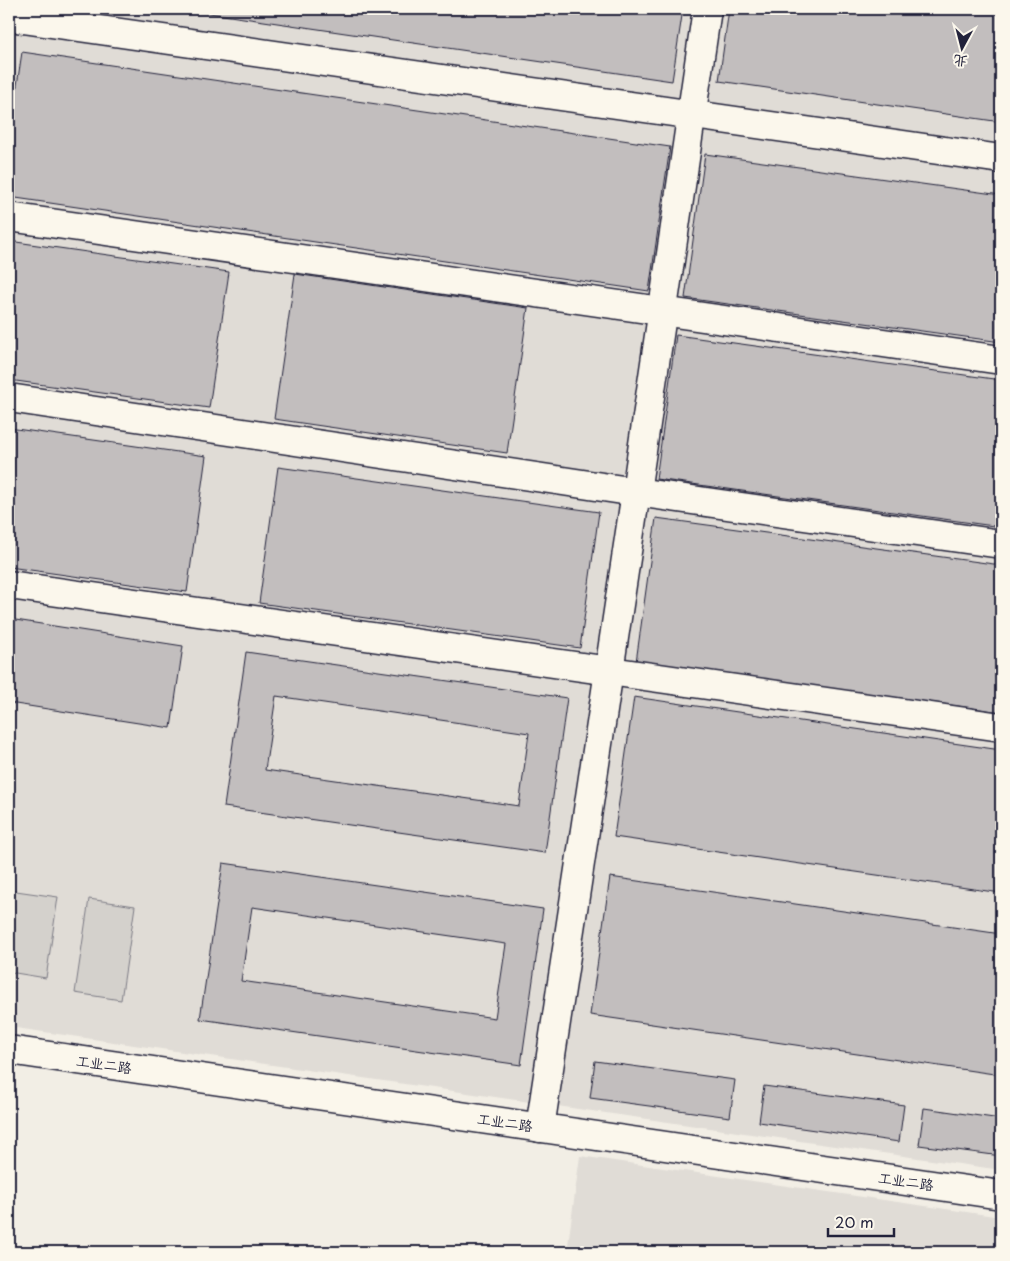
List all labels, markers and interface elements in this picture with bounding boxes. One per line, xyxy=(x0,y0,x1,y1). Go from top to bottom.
north arrow xyxy=(938,22,988,72)
text: 北 xyxy=(952,50,969,73)
street label: 工业二路 xyxy=(75,1050,133,1078)
street label: 工业二路 xyxy=(476,1108,534,1136)
street label: 工业二路 xyxy=(877,1167,935,1195)
scale bar xyxy=(828,1206,894,1238)
text: 20 m xyxy=(835,1210,874,1233)

